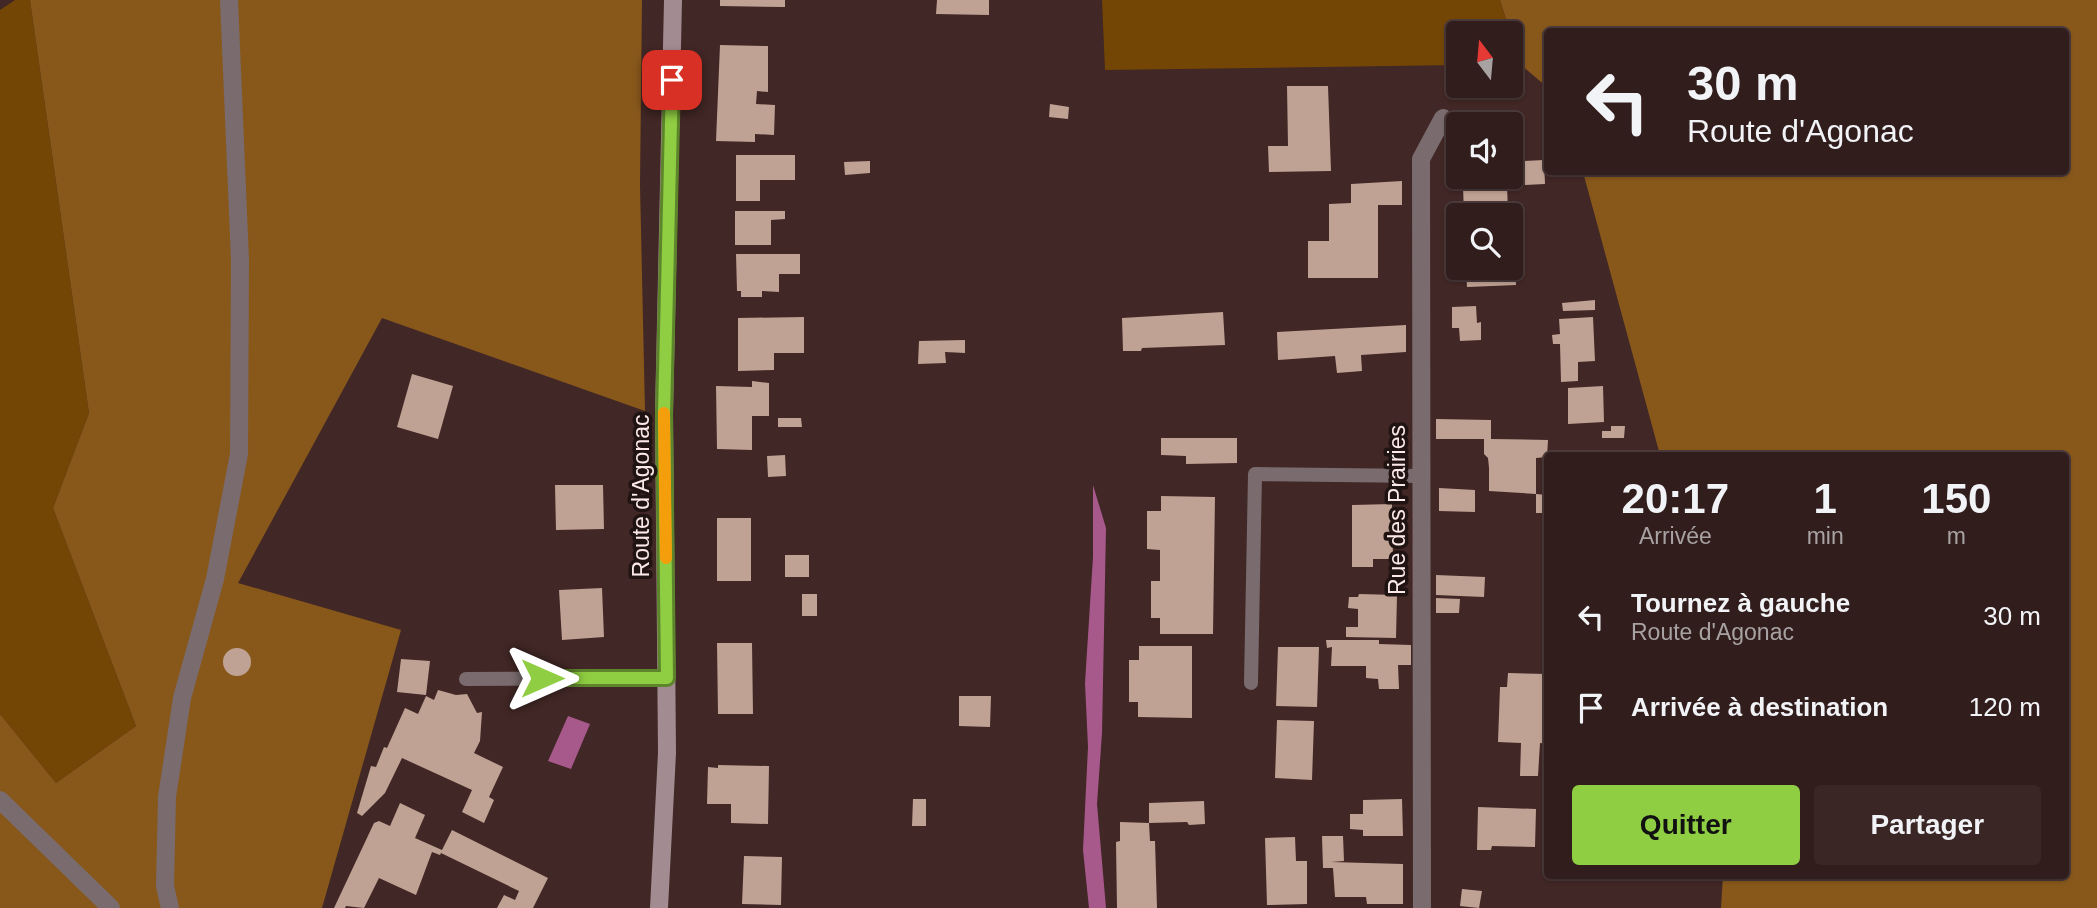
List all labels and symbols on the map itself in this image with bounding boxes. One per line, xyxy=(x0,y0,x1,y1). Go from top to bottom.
north arrow xyxy=(1446,21,1522,98)
pin xyxy=(642,50,702,110)
street label: Route d'Agonac xyxy=(628,415,654,577)
street label: Rue des Prairies xyxy=(1384,425,1410,595)
position arrow xyxy=(505,641,579,715)

